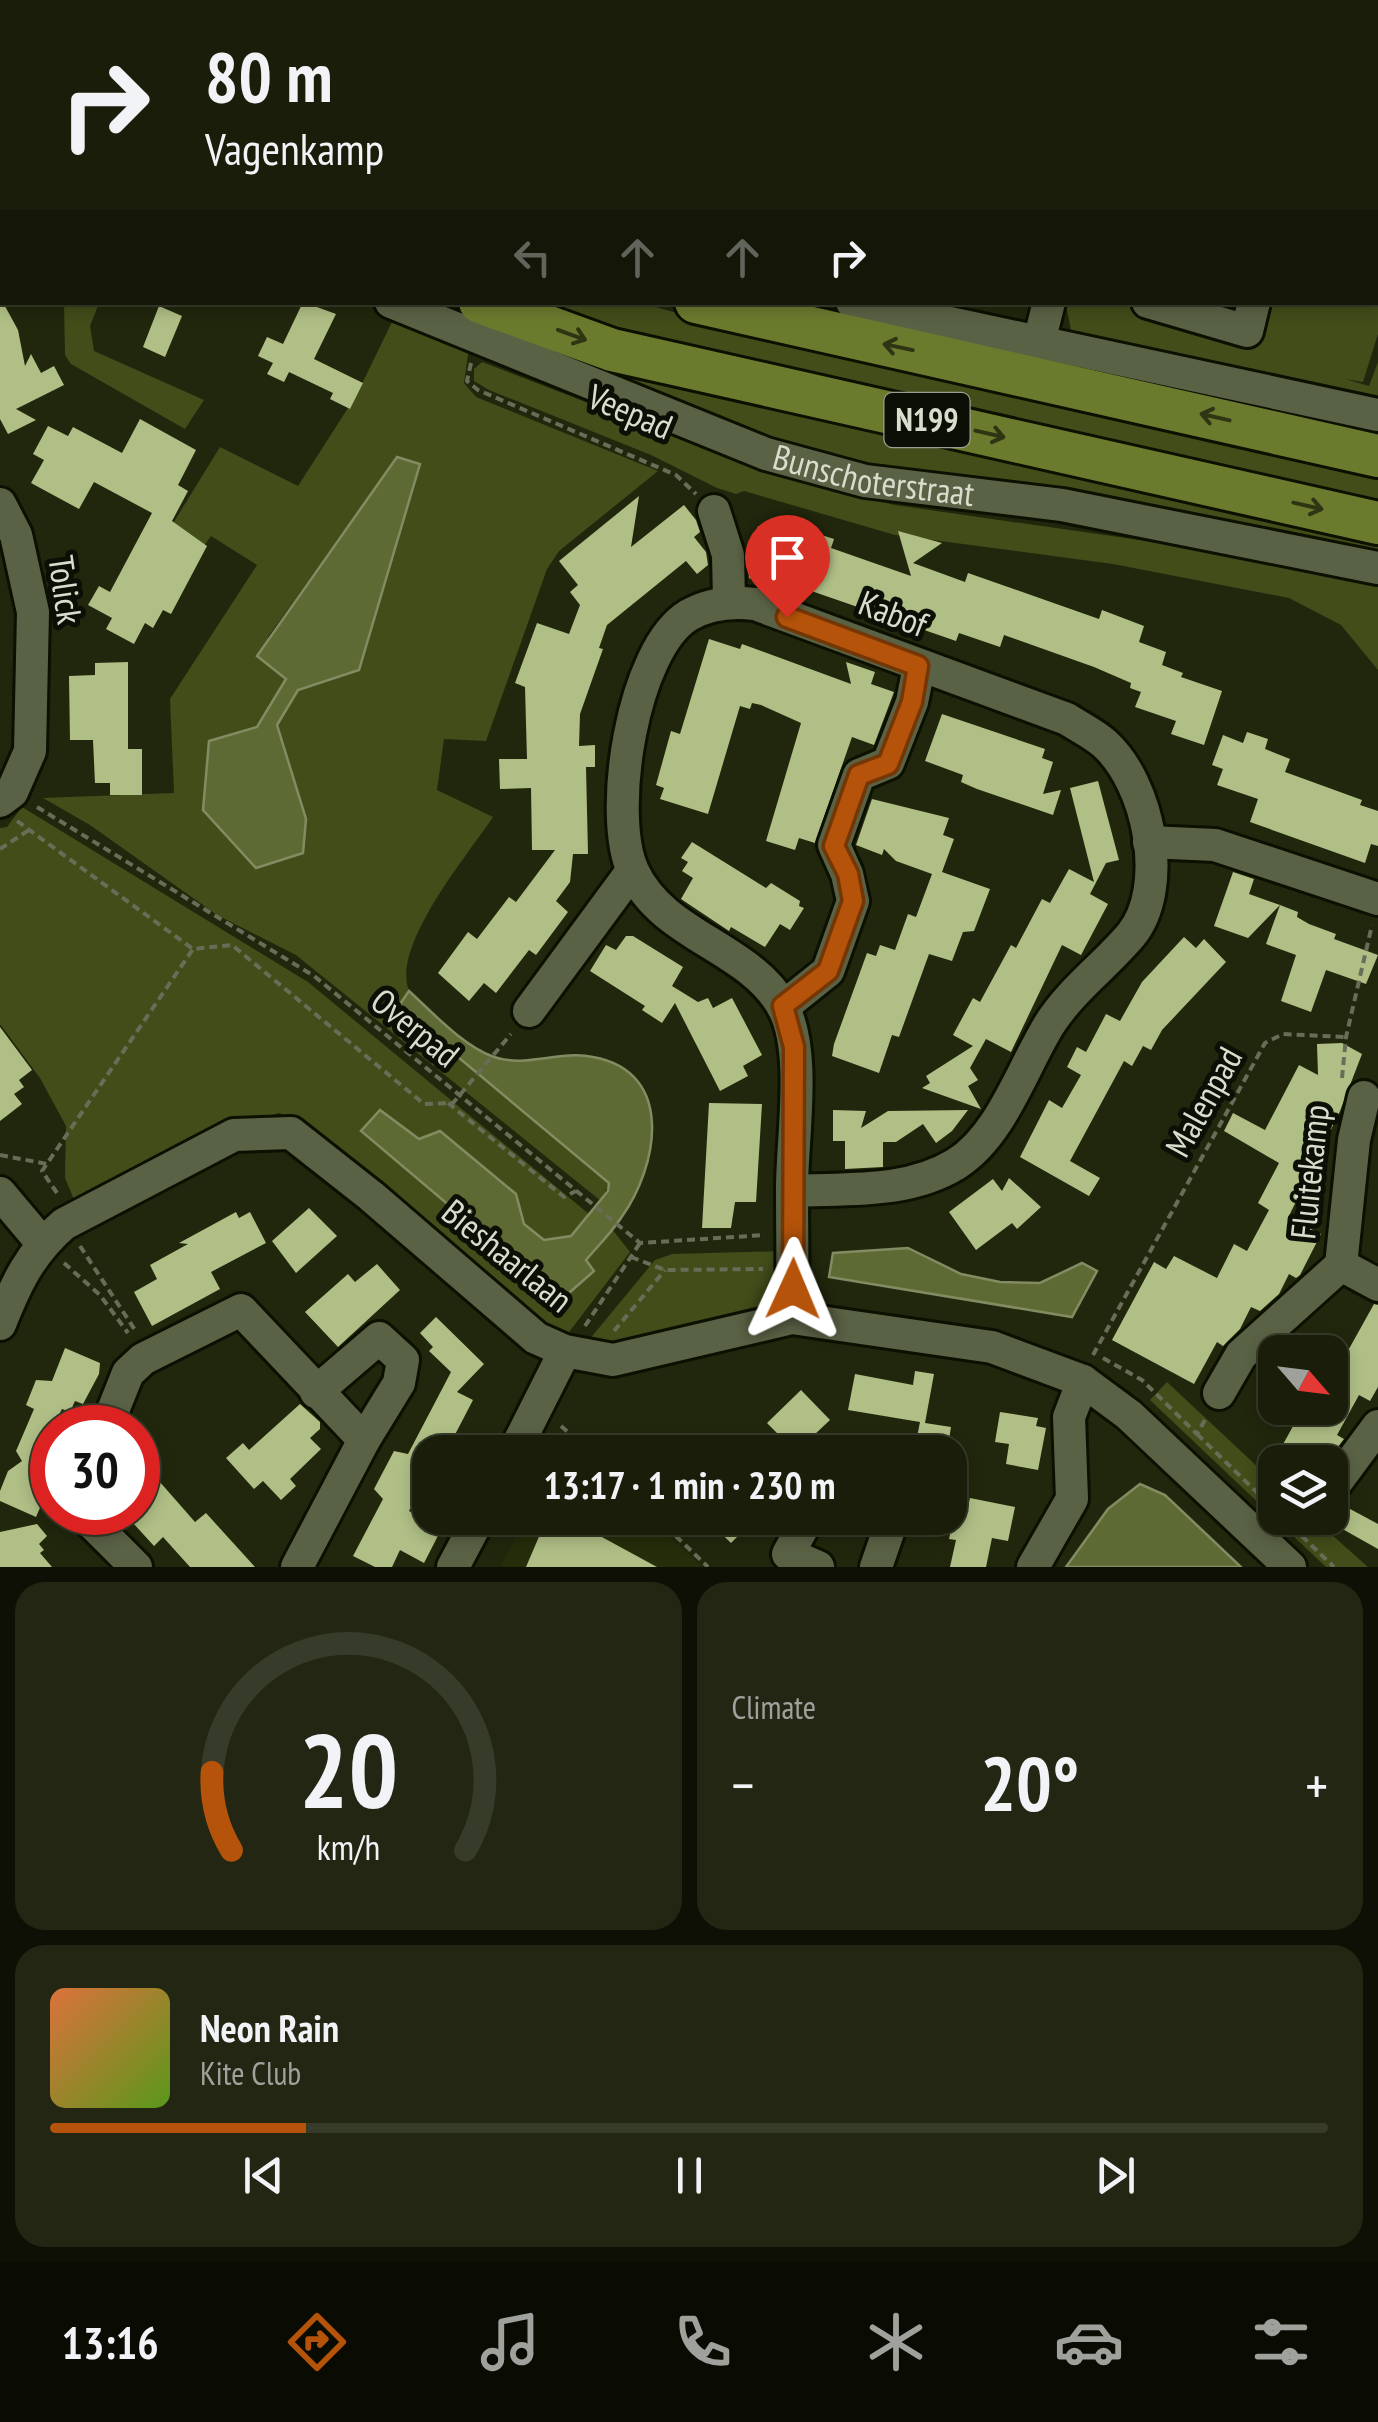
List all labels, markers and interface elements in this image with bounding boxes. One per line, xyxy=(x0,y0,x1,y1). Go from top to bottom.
text: 80 m xyxy=(205,31,333,121)
icon: right xyxy=(40,40,170,170)
text: Vagenkamp xyxy=(205,119,384,177)
icon: left xyxy=(505,230,560,285)
icon: ahead xyxy=(610,230,665,285)
icon: ahead xyxy=(715,230,770,285)
icon: right xyxy=(820,230,875,285)
one-way arrow xyxy=(556,327,587,345)
one-way arrow xyxy=(883,337,915,356)
street label: Veepad xyxy=(580,372,680,449)
road number: N199 xyxy=(884,393,970,447)
one-way arrow xyxy=(1200,407,1232,425)
one-way arrow xyxy=(974,426,1006,445)
street label: Bunschoterstraat xyxy=(768,433,977,516)
one-way arrow xyxy=(1291,498,1323,516)
pin xyxy=(745,515,830,618)
icon: arrive xyxy=(760,530,815,585)
street label: Tolick xyxy=(38,553,94,628)
street label: Kabof xyxy=(853,579,936,648)
street label: Overpad xyxy=(362,978,469,1077)
street label: Malenpad xyxy=(1154,1038,1252,1165)
street label: Fluitekamp xyxy=(1279,1102,1339,1241)
street label: Bieshaarlaan xyxy=(433,1189,582,1322)
position arrow xyxy=(741,1237,845,1341)
north arrow xyxy=(1258,1335,1348,1425)
map controls xyxy=(1258,1335,1348,1535)
speed limit sign: 30 xyxy=(30,1405,160,1535)
button: layers xyxy=(1258,1445,1348,1535)
text: 13:17 · 1 min · 230 m xyxy=(543,1460,836,1509)
text: Climate xyxy=(732,1686,816,1728)
text: 20 xyxy=(299,1702,398,1837)
text: 20° xyxy=(980,1735,1079,1832)
text: − xyxy=(732,1749,754,1820)
text: + xyxy=(1305,1749,1328,1820)
text: km/h xyxy=(317,1824,380,1870)
text: Neon Rain xyxy=(200,2003,339,2052)
text: Kite Club xyxy=(200,2052,301,2094)
icon: previous xyxy=(236,2148,291,2203)
icon: pause xyxy=(662,2148,717,2203)
icon: next xyxy=(1088,2148,1143,2203)
icon: directions xyxy=(282,2307,352,2377)
icon: music xyxy=(475,2307,545,2377)
icon: phone xyxy=(668,2307,738,2377)
icon: climate xyxy=(861,2307,931,2377)
icon: car xyxy=(1054,2307,1124,2377)
icon: filters xyxy=(1246,2307,1316,2377)
text: 13:16 xyxy=(61,2313,159,2371)

